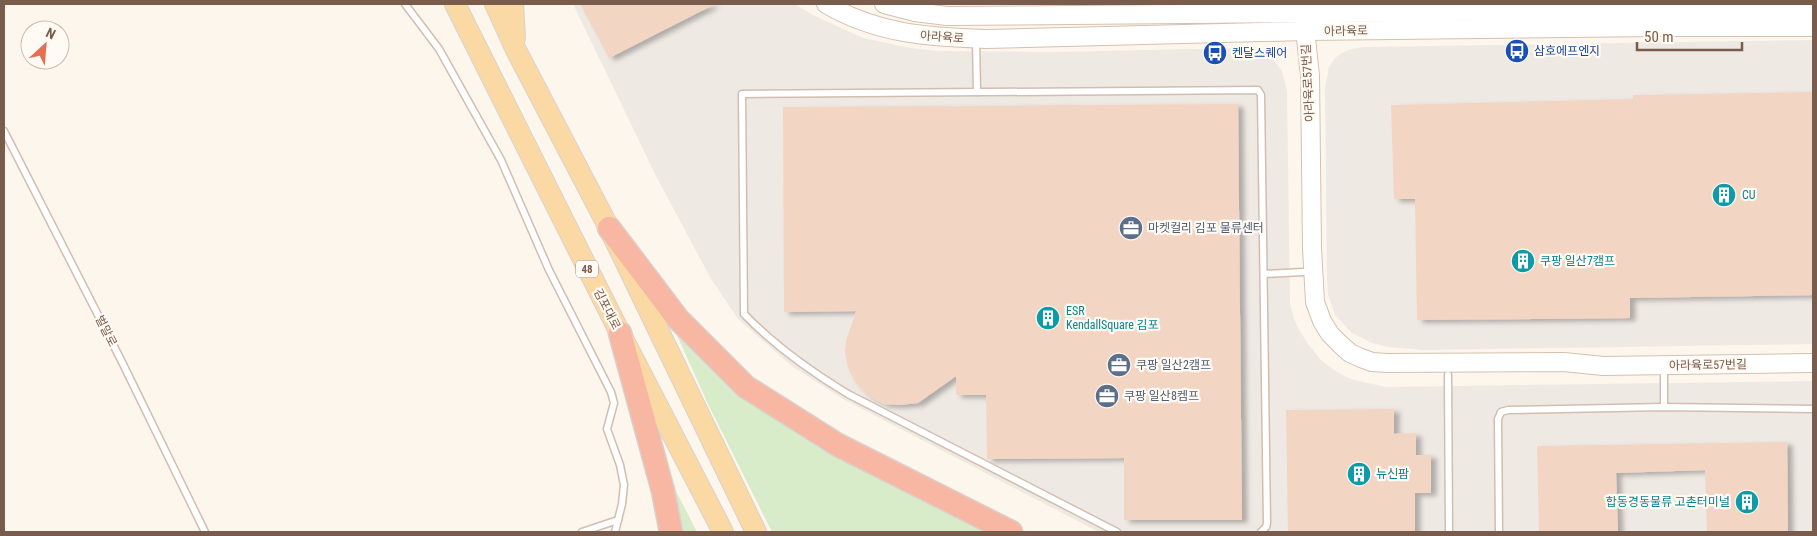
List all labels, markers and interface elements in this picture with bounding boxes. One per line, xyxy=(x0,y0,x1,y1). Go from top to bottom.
north arrow xyxy=(20,20,70,70)
scale bar xyxy=(1637,20,1742,52)
text: N xyxy=(43,24,58,42)
street label: 아라육로 xyxy=(1324,24,1368,38)
street label: 아라육로 xyxy=(919,28,965,46)
text: 50 m xyxy=(1644,28,1674,46)
bus stop icon: 삼호에프엔지 xyxy=(1504,38,1530,64)
bus stop icon: 켄달스퀘어 xyxy=(1202,40,1228,66)
street label: 아라육로57번길 xyxy=(1299,44,1317,122)
place label: 삼호에프엔지 xyxy=(1534,44,1600,58)
place label: 켄달스퀘어 xyxy=(1232,46,1287,60)
building icon: CU xyxy=(1711,182,1737,208)
place label: CU xyxy=(1742,188,1756,202)
office icon: 마켓컬리 김포 물류센터 xyxy=(1118,215,1144,241)
place label: 마켓컬리 김포 물류센터 xyxy=(1148,221,1264,235)
building icon: 쿠팡 일산7캠프 xyxy=(1510,248,1536,274)
place label: 쿠팡 일산7캠프 xyxy=(1540,254,1615,268)
road number: 48 xyxy=(576,260,598,278)
street label: 김포대로 xyxy=(591,286,623,332)
place label: ESR KendallSquare 김포 xyxy=(1066,304,1159,332)
building icon: ESR KendallSquare 김포 xyxy=(1035,305,1061,331)
street label: 벌말로 xyxy=(92,313,120,349)
office icon: 쿠팡 일산2캠프 xyxy=(1106,352,1132,378)
street label: 아라육로57번길 xyxy=(1669,357,1747,373)
place label: 쿠팡 일산2캠프 xyxy=(1136,358,1211,372)
office icon: 쿠팡 일산8켐프 xyxy=(1094,383,1120,409)
place label: 쿠팡 일산8켐프 xyxy=(1124,389,1199,403)
building icon: 뉴신팜 xyxy=(1346,461,1372,487)
place label: 뉴신팜 xyxy=(1376,467,1409,481)
building icon: 합동경동물류 고촌터미널 xyxy=(1734,489,1760,515)
place label: 합동경동물류 고촌터미널 xyxy=(1606,495,1730,509)

